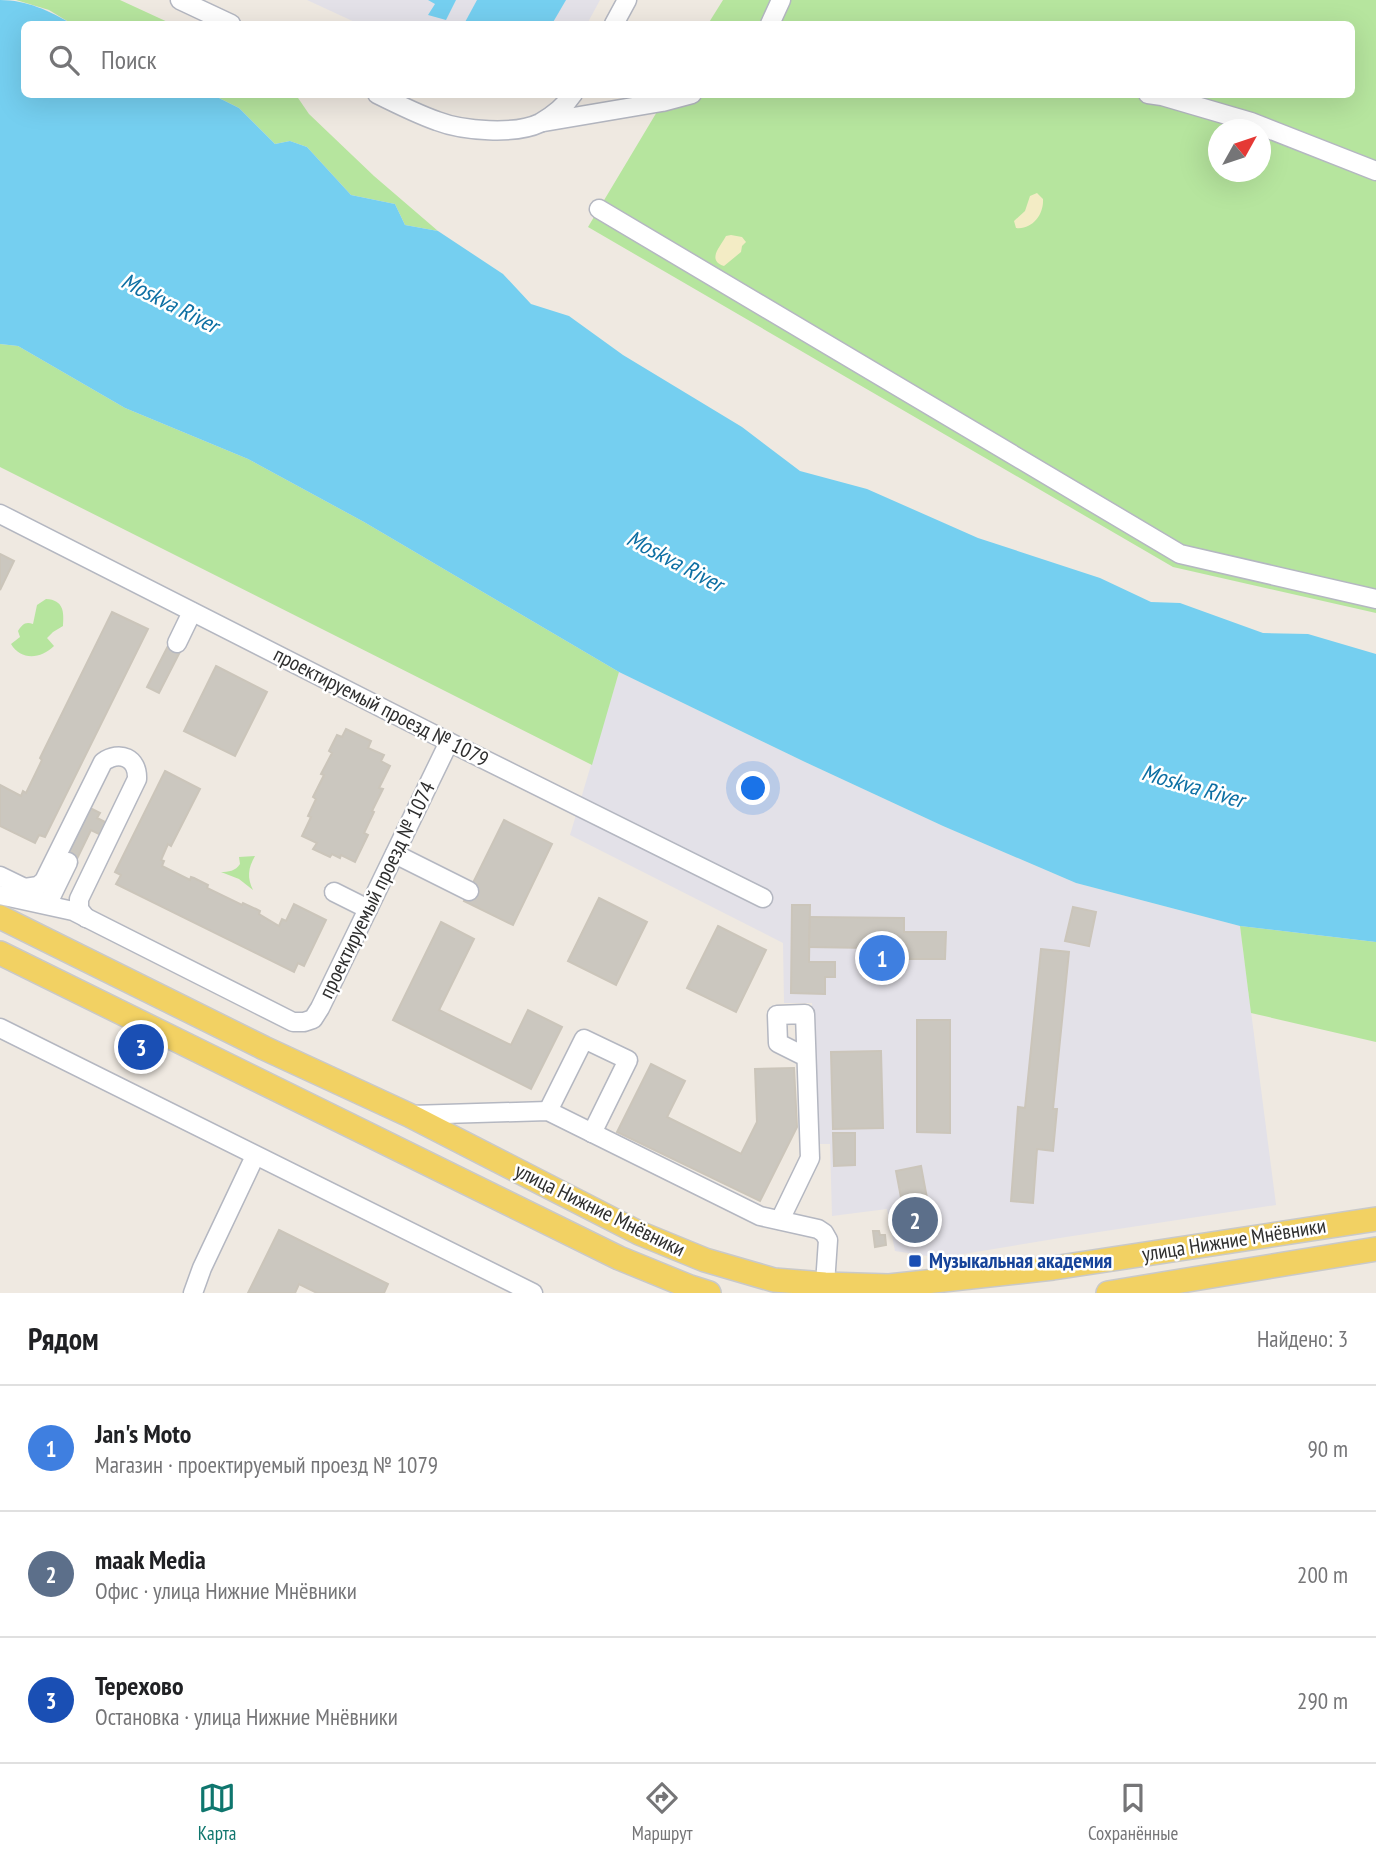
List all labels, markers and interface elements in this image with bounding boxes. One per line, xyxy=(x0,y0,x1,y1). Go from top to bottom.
search box xyxy=(21,21,1355,98)
icon: search xyxy=(45,41,83,79)
text: Поиск xyxy=(101,43,157,76)
north arrow xyxy=(1208,119,1271,182)
water label: Moskva River xyxy=(117,266,227,341)
water label: Moskva River xyxy=(622,523,732,600)
street label: проектируемый проезд № 1079 xyxy=(269,641,493,773)
water label: Moskva River xyxy=(1139,757,1251,815)
your location xyxy=(736,771,770,805)
street label: проектируемый проезд № 1074 xyxy=(312,776,441,1003)
pin: 1 xyxy=(859,932,905,984)
pin: 3 xyxy=(118,1021,164,1073)
street label: улица Нижние Мнёвники xyxy=(511,1157,690,1262)
pin: 2 xyxy=(892,1194,938,1246)
street label: улица Нижние Мнёвники xyxy=(1140,1212,1328,1267)
place label: Музыкальная академия xyxy=(929,1247,1112,1274)
marker: Музыкальная академия xyxy=(907,1253,923,1269)
text: Рядом xyxy=(28,1319,99,1358)
text: Найдено: 3 xyxy=(1257,1324,1348,1353)
text: Jan's Moto xyxy=(95,1417,191,1450)
text: 1 xyxy=(46,1434,57,1463)
text: 90 m xyxy=(1307,1434,1348,1463)
text: Магазин · проектируемый проезд № 1079 xyxy=(95,1450,438,1479)
text: maak Media xyxy=(95,1543,206,1576)
text: 2 xyxy=(46,1560,57,1589)
text: 200 m xyxy=(1297,1560,1348,1589)
text: Офис · улица Нижние Мнёвники xyxy=(95,1576,357,1605)
text: Терехово xyxy=(95,1669,183,1702)
text: 3 xyxy=(46,1686,57,1715)
text: 290 m xyxy=(1297,1686,1348,1715)
text: Остановка · улица Нижние Мнёвники xyxy=(95,1702,398,1731)
tab: Карта xyxy=(198,1779,236,1845)
tab: Маршрут xyxy=(632,1779,692,1845)
tab: Сохранённые xyxy=(1088,1779,1178,1845)

